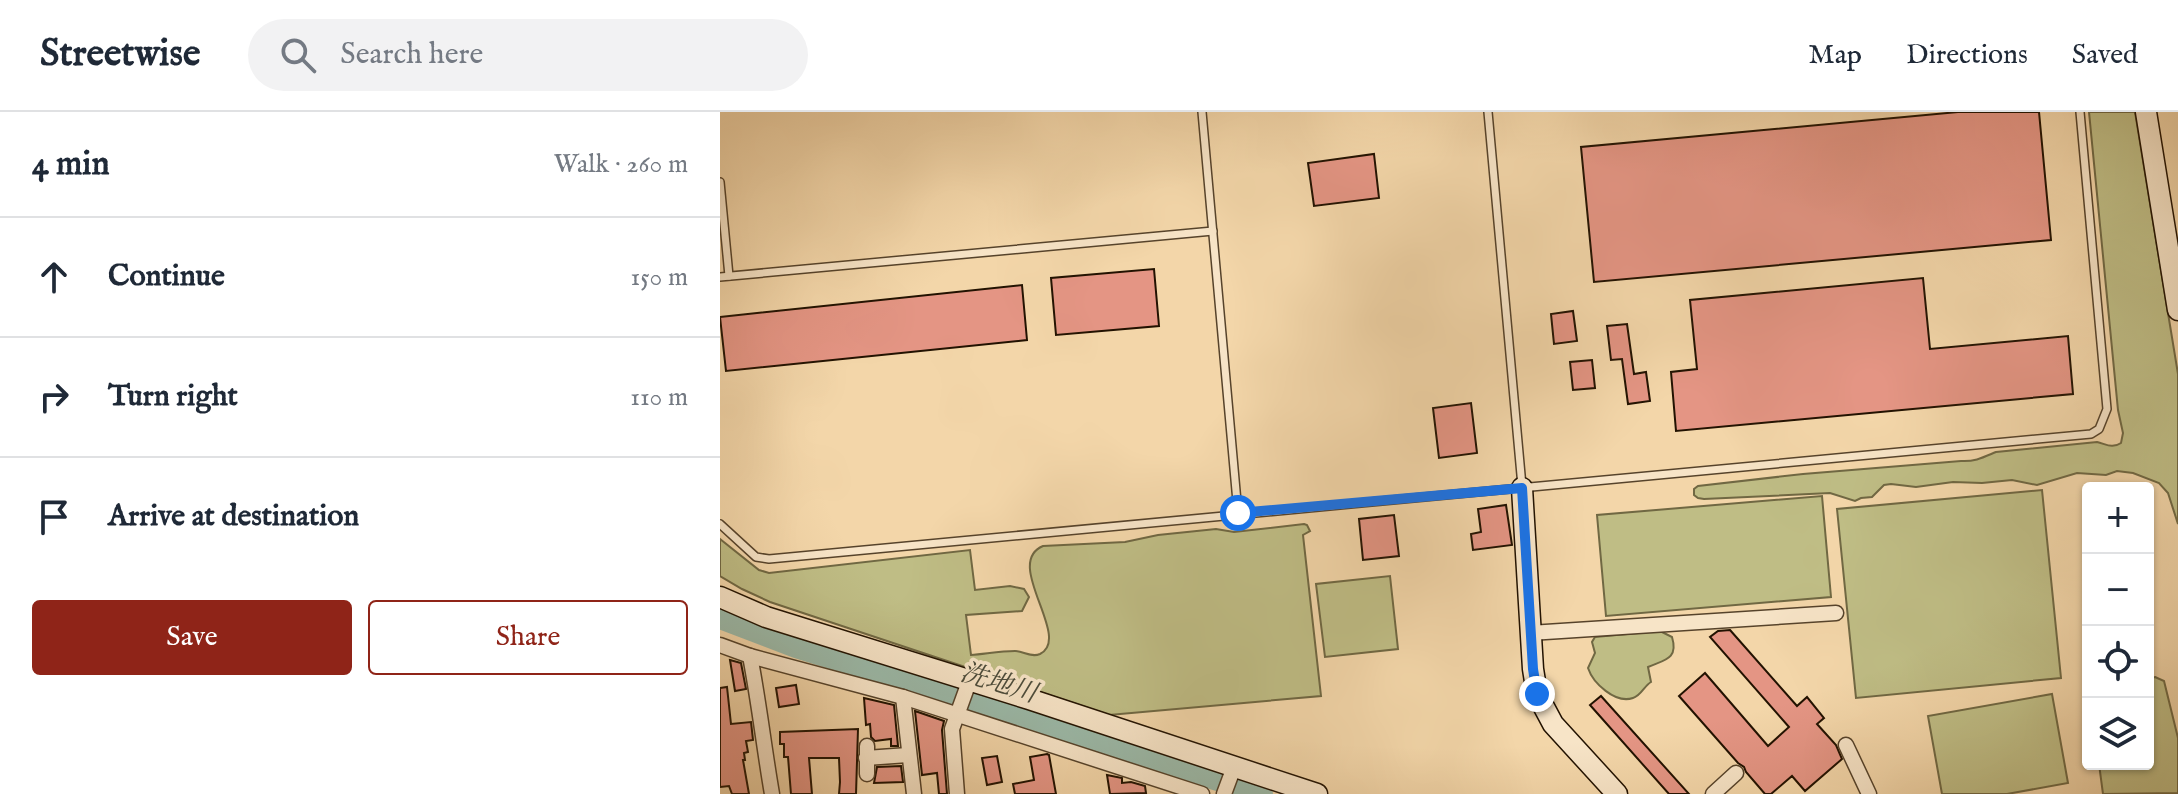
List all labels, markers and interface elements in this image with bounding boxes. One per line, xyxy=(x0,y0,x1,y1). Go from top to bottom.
search box xyxy=(248,19,808,91)
text: Streetwise xyxy=(40,31,200,79)
icon: search xyxy=(276,33,320,77)
text: Search here xyxy=(340,36,483,74)
text: Map xyxy=(1808,38,1862,73)
text: Directions xyxy=(1906,38,2028,73)
text: Saved xyxy=(2072,38,2138,73)
text: 4 min xyxy=(32,143,110,186)
text: Walk · 260 m xyxy=(554,148,688,181)
icon: ahead xyxy=(32,255,76,299)
text: Continue xyxy=(108,258,225,296)
text: 150 m xyxy=(630,261,688,294)
icon: right xyxy=(32,375,76,419)
text: Turn right xyxy=(108,378,238,416)
text: 110 m xyxy=(630,381,688,414)
map controls xyxy=(2082,482,2154,770)
button: + xyxy=(2082,482,2154,554)
icon: arrive xyxy=(32,495,76,539)
route start xyxy=(1220,495,1256,531)
text: Arrive at destination xyxy=(108,498,359,536)
button: − xyxy=(2082,554,2154,626)
button: Save xyxy=(32,600,352,675)
button: Share xyxy=(368,600,688,675)
button: locate xyxy=(2082,626,2154,698)
water label: 洗地川 xyxy=(956,656,1044,711)
route end xyxy=(1519,676,1555,712)
button: layers xyxy=(2082,698,2154,770)

